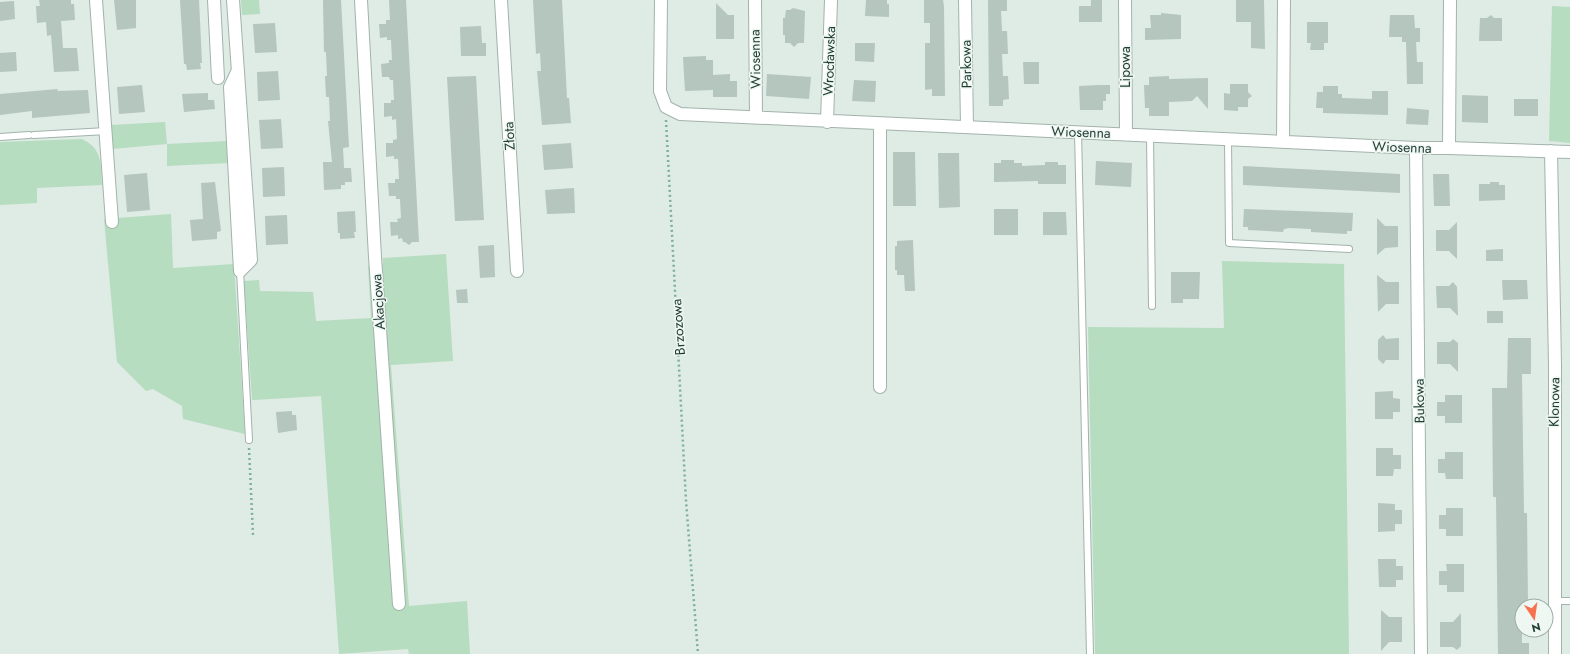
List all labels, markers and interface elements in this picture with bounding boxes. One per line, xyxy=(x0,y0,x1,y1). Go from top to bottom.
street label: Wrocławska xyxy=(818,26,840,96)
street label: Wiosenna xyxy=(744,29,766,89)
street label: Parkowa xyxy=(956,40,976,88)
street label: Lipowa xyxy=(1115,46,1135,88)
street label: Złota xyxy=(498,121,520,151)
street label: Wiosenna xyxy=(1051,121,1111,143)
street label: Wiosenna xyxy=(1372,136,1432,158)
street label: Akacjowa xyxy=(366,273,390,331)
street label: Brzozowa xyxy=(666,298,690,356)
street label: Klonowa xyxy=(1544,377,1564,427)
street label: Bukowa xyxy=(1409,378,1429,424)
north arrow xyxy=(1514,598,1554,638)
text: N xyxy=(1530,619,1542,637)

